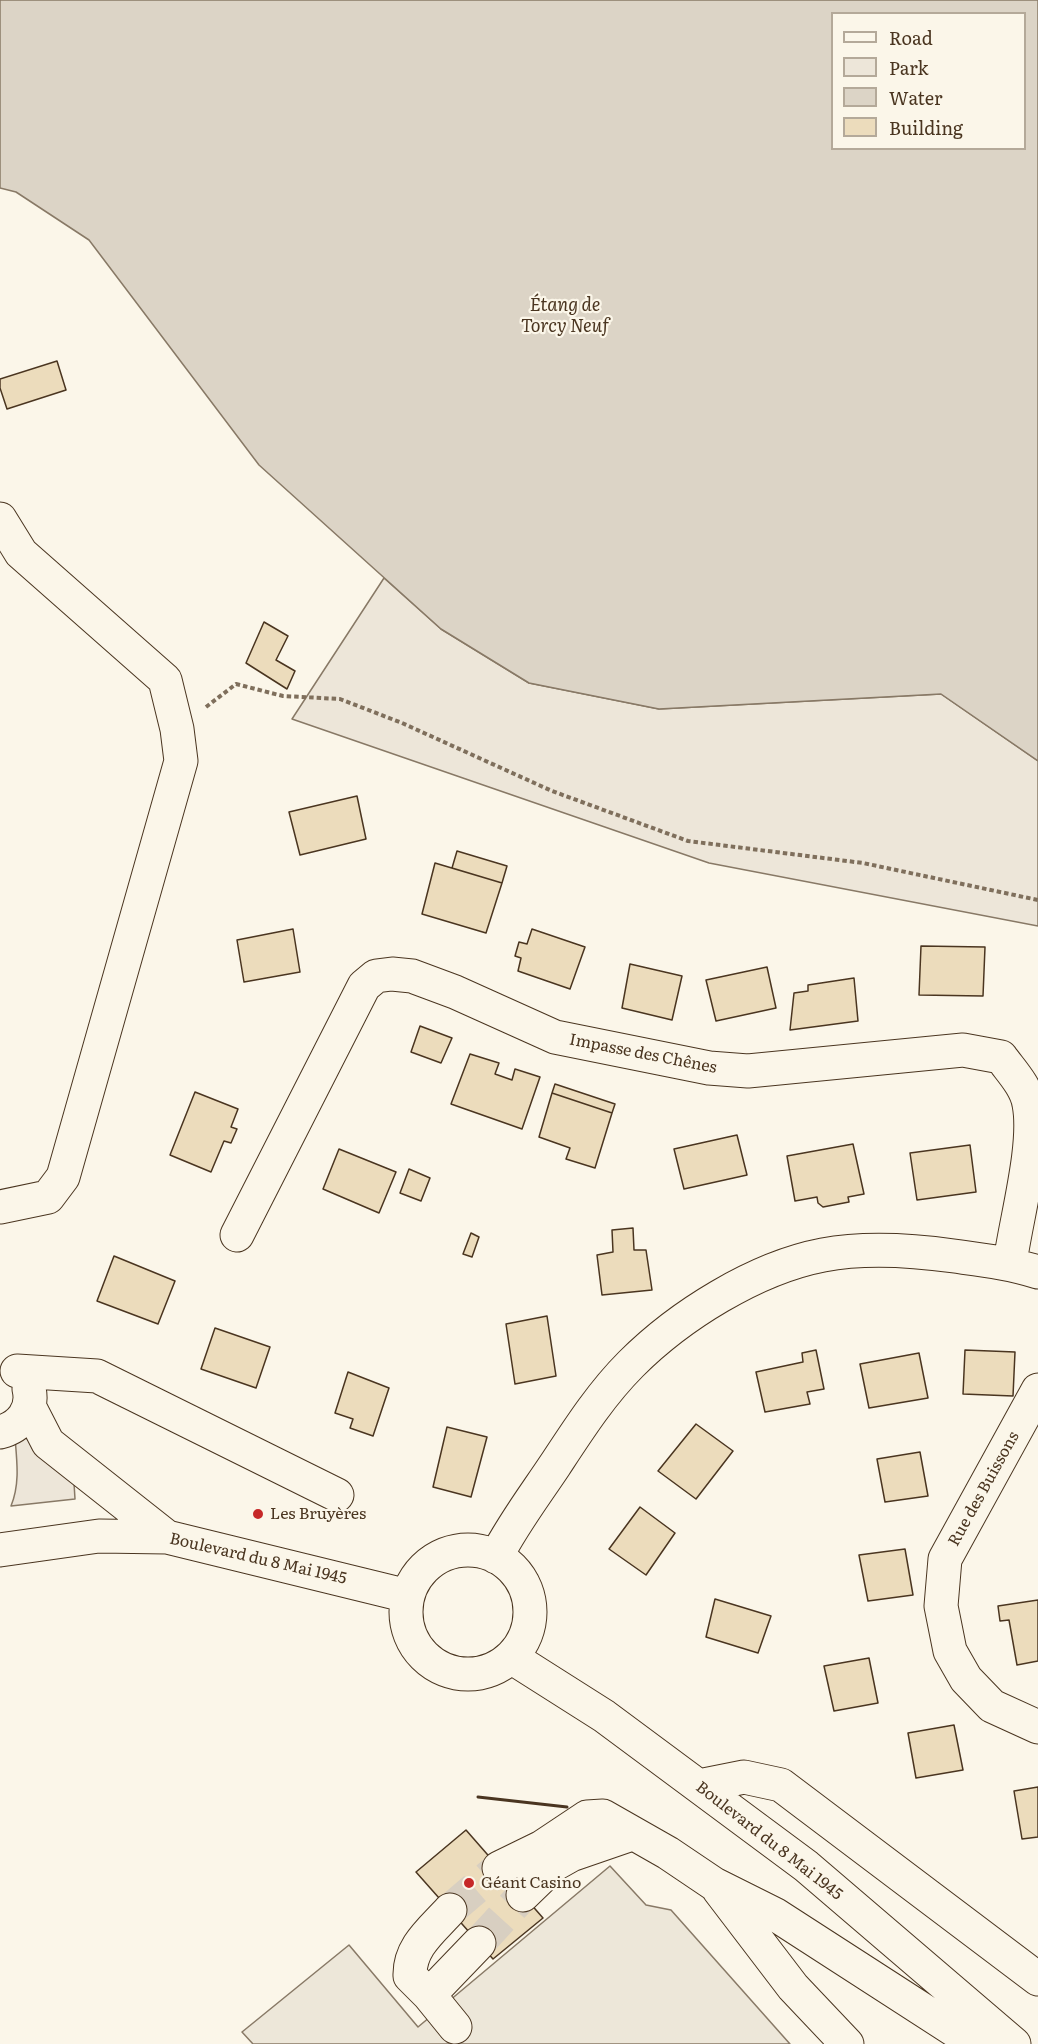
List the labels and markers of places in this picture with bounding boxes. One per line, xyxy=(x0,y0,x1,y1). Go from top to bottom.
place label: Les Bruyères xyxy=(270,1504,366,1524)
marker: Les Bruyères xyxy=(251,1507,265,1521)
place label: Géant Casino xyxy=(481,1873,581,1893)
marker: Géant Casino xyxy=(462,1876,476,1890)

